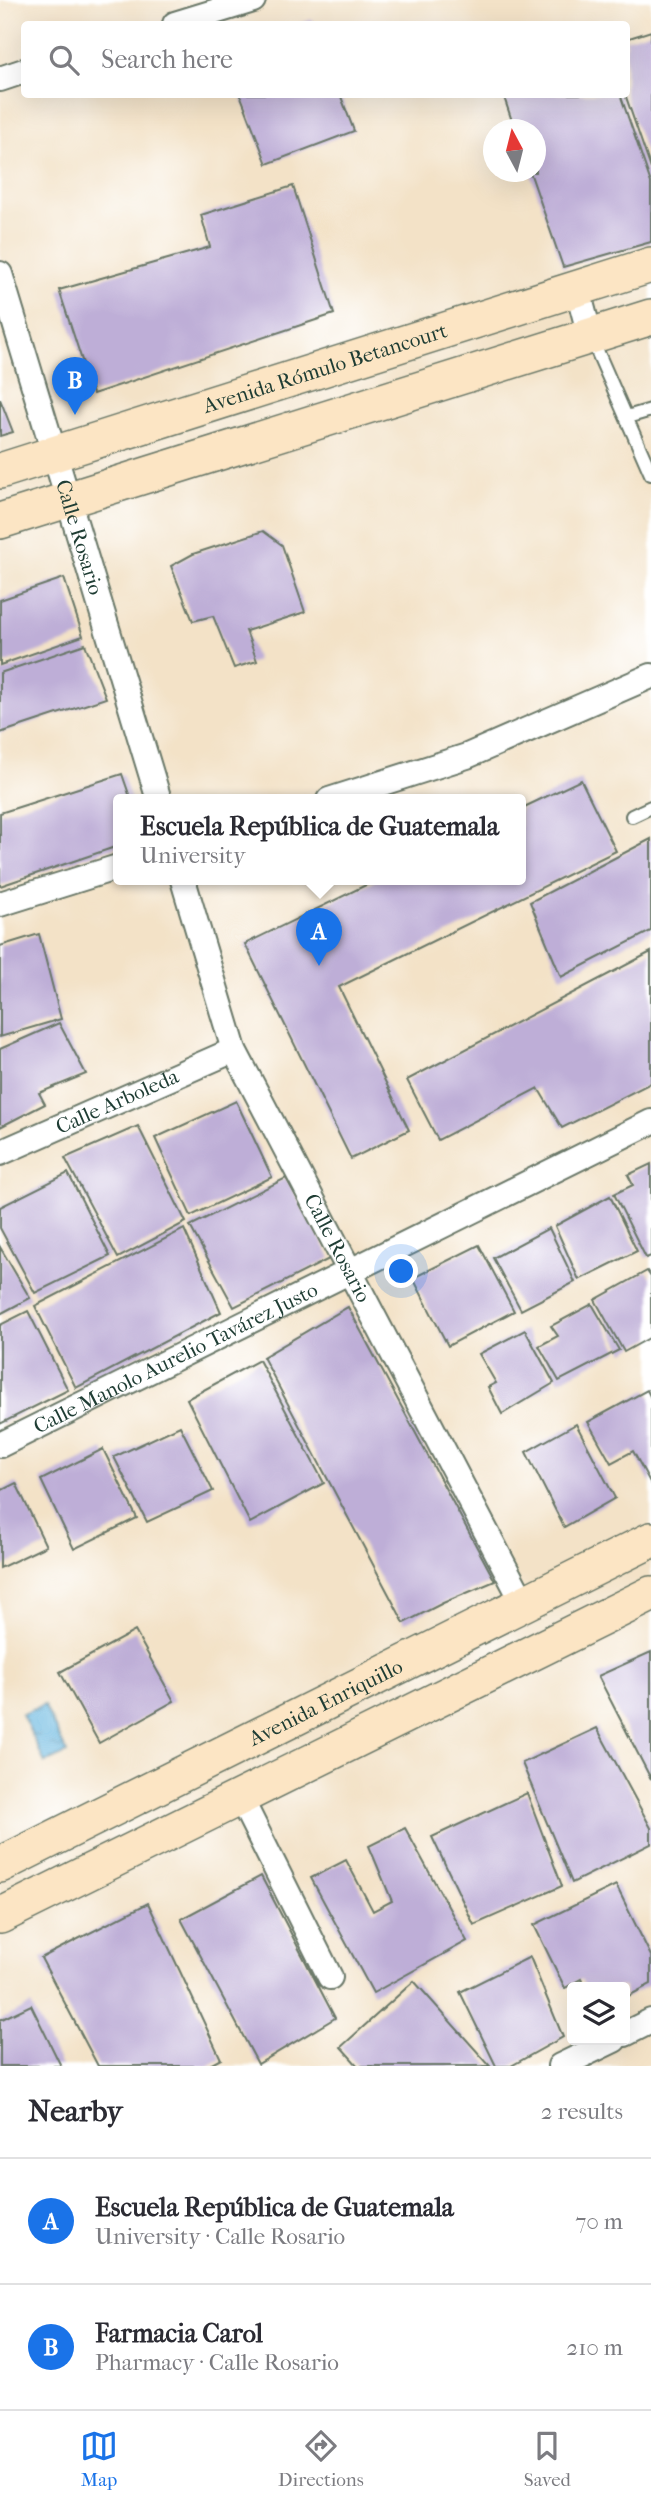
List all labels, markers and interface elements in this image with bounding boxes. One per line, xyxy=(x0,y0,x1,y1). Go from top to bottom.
search box xyxy=(21,21,630,98)
icon: search xyxy=(45,41,83,79)
text: Search here xyxy=(101,44,233,75)
north arrow xyxy=(483,119,546,182)
street label: Avenida Rómulo Betancourt xyxy=(199,318,451,418)
pin: B xyxy=(52,357,98,415)
street label: Calle Rosario xyxy=(51,477,108,598)
popup xyxy=(113,794,526,885)
text: Escuela República de Guatemala xyxy=(140,811,499,842)
text: University xyxy=(140,842,246,869)
pin: A xyxy=(296,908,342,966)
street label: Calle Arboleda xyxy=(52,1064,182,1139)
street label: Calle Rosario xyxy=(299,1190,376,1306)
your location xyxy=(384,1254,418,1288)
street label: Calle Manolo Aurelio Tavárez Justo xyxy=(30,1277,322,1438)
street label: Avenida Enriquillo xyxy=(244,1654,407,1751)
map controls xyxy=(567,1982,630,2045)
button: layers xyxy=(567,1982,630,2045)
text: Nearby xyxy=(28,2094,123,2129)
text: 2 results xyxy=(541,2098,623,2125)
text: Escuela República de Guatemala xyxy=(95,2192,454,2223)
text: A xyxy=(44,2208,58,2235)
text: 70 m xyxy=(575,2208,623,2235)
text: University · Calle Rosario xyxy=(95,2223,345,2250)
text: Farmacia Carol xyxy=(95,2318,263,2349)
text: B xyxy=(44,2334,58,2361)
text: 210 m xyxy=(566,2334,623,2361)
text: Pharmacy · Calle Rosario xyxy=(95,2349,339,2376)
tab: Map xyxy=(80,2427,118,2491)
tab: Directions xyxy=(278,2427,364,2491)
tab: Saved xyxy=(524,2427,571,2491)

